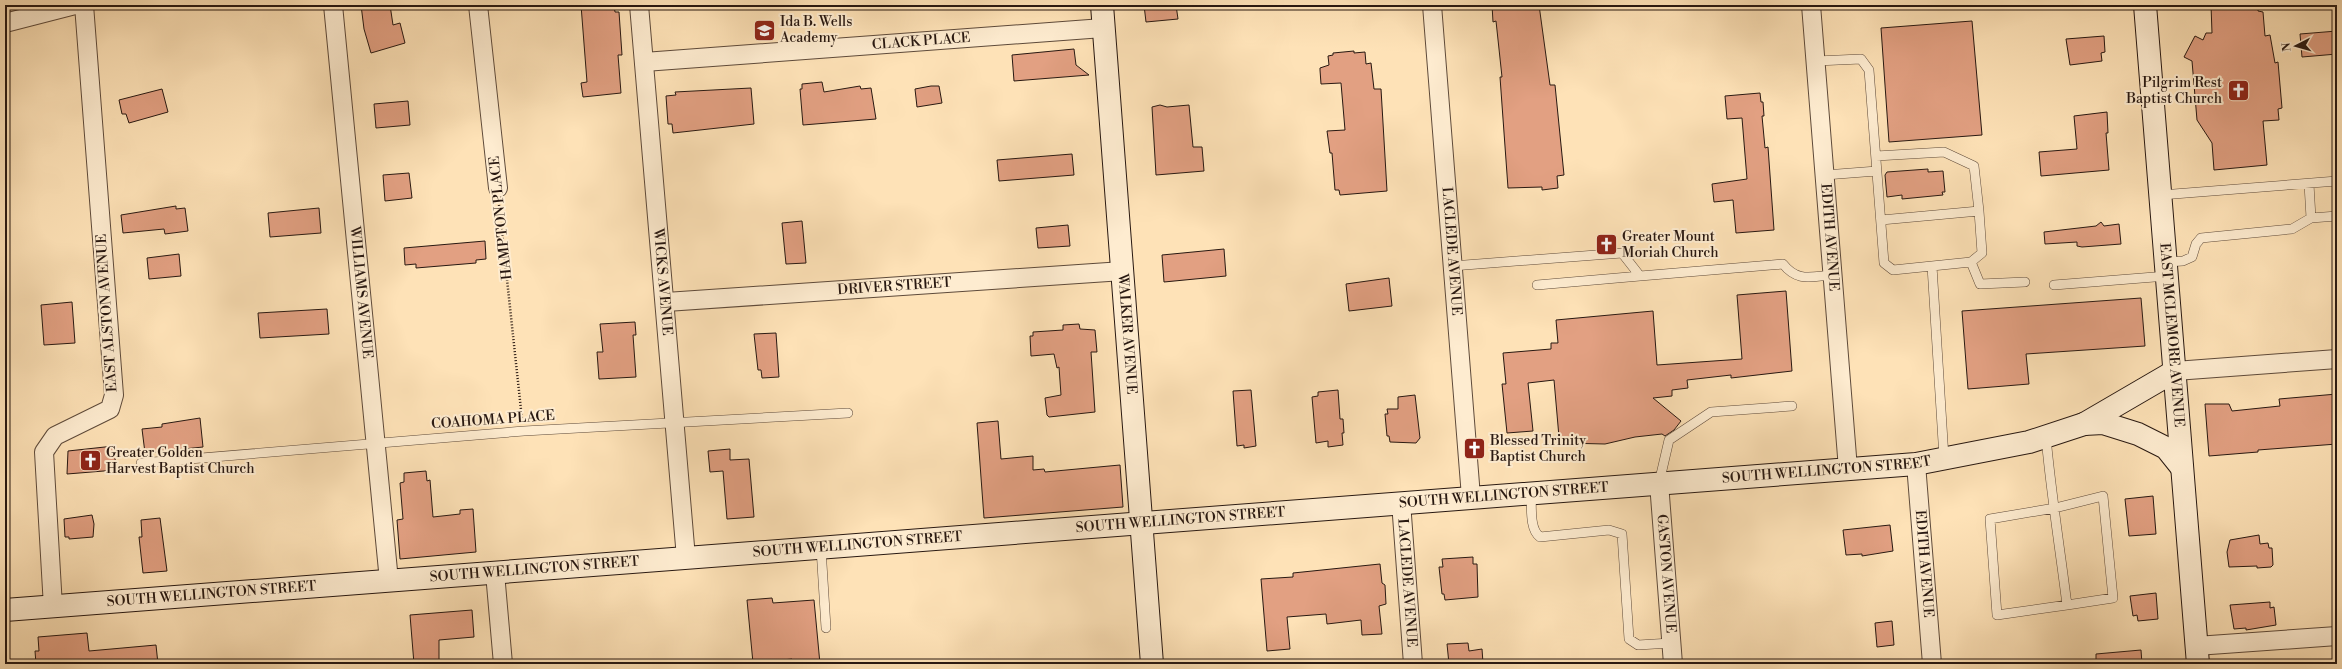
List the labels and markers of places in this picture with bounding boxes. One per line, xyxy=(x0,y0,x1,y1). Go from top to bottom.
place label: Ida B. Wells Academy xyxy=(779,13,852,47)
school or university icon: Ida B. Wells Academy xyxy=(752,17,778,43)
place label: Pilgrim Rest Baptist Church xyxy=(2125,74,2223,108)
church icon: Pilgrim Rest Baptist Church xyxy=(2225,78,2251,104)
place label: Greater Mount Moriah Church xyxy=(1622,228,1719,262)
church icon: Greater Mount Moriah Church xyxy=(1594,232,1620,258)
place label: Blessed Trinity Baptist Church xyxy=(1489,432,1586,466)
church icon: Blessed Trinity Baptist Church xyxy=(1462,436,1488,462)
place label: Greater Golden Harvest Baptist Church xyxy=(106,444,255,478)
church icon: Greater Golden Harvest Baptist Church xyxy=(77,448,103,474)

